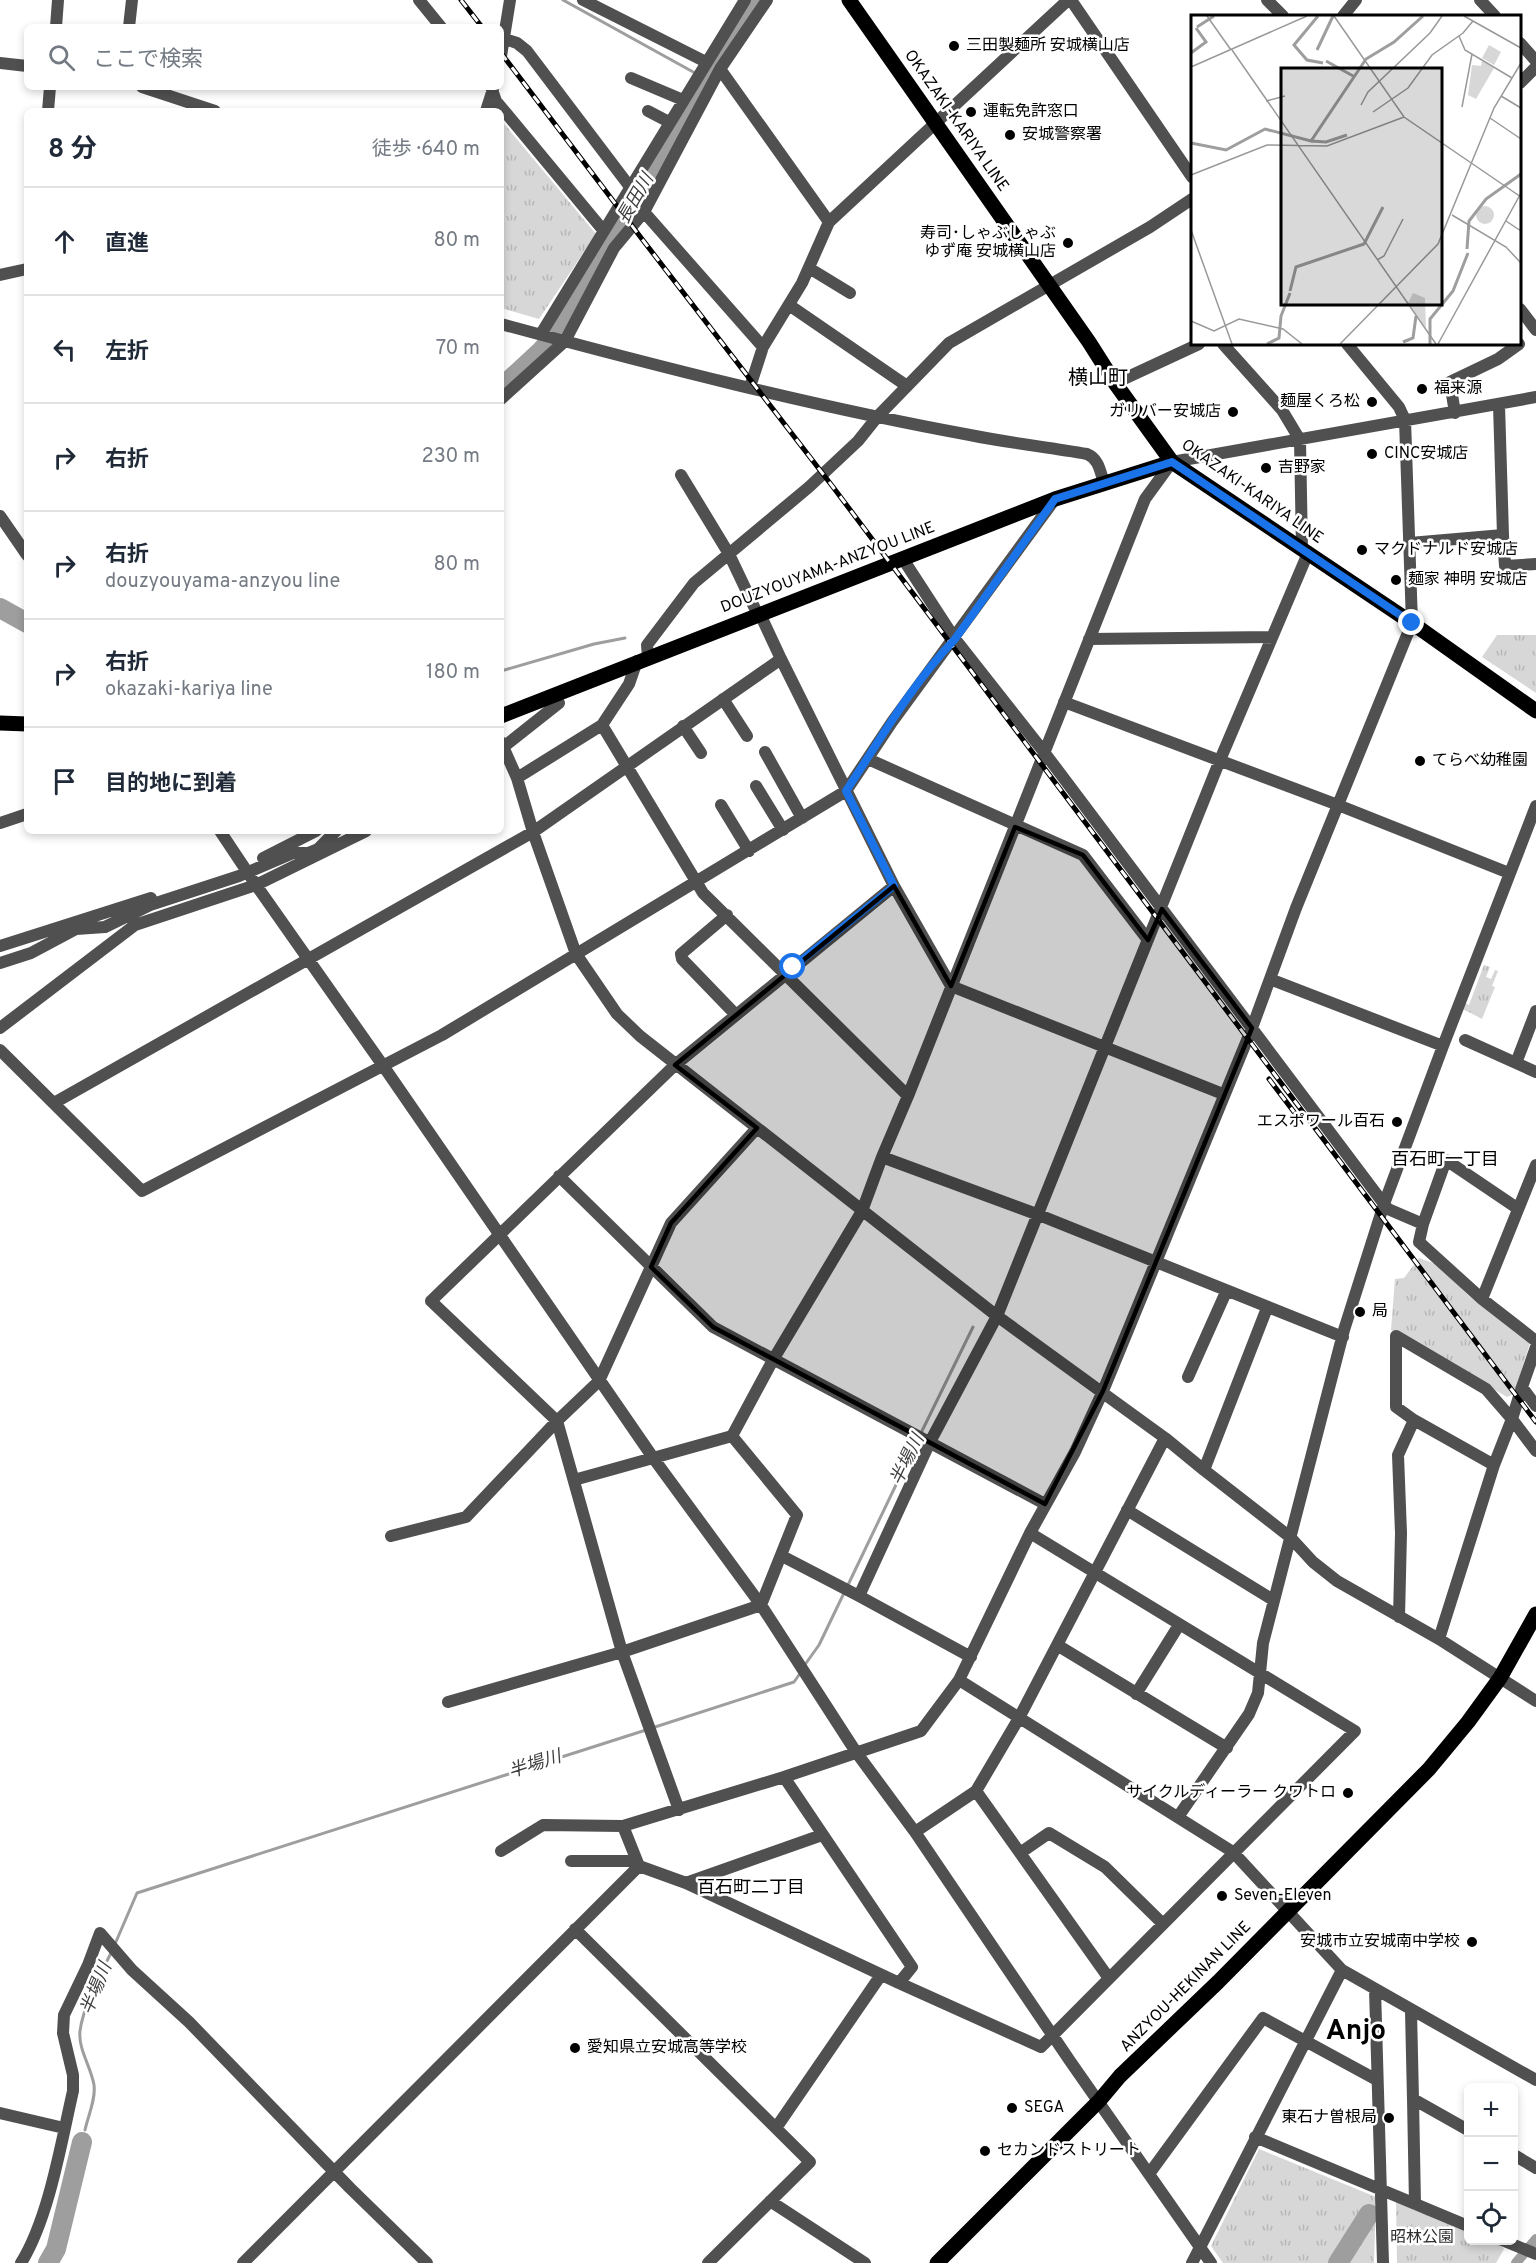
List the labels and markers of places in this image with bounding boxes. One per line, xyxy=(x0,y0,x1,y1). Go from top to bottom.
place label: 三田製麺所 安城横山店 xyxy=(966,36,1130,56)
marker: 三田製麺所 安城横山店 xyxy=(947,39,961,53)
place label: 運転免許窓口 xyxy=(983,102,1079,122)
marker: 運転免許窓口 xyxy=(964,105,978,119)
place label: 安城警察署 xyxy=(1022,125,1102,145)
marker: 安城警察署 xyxy=(1003,128,1017,142)
place label: 寿司･しゃぶしゃぶ ゆず庵 安城横山店 xyxy=(920,224,1056,262)
marker: 寿司･しゃぶしゃぶ ゆず庵 安城横山店 xyxy=(1061,236,1075,250)
place label: 福来源 xyxy=(1434,379,1482,399)
marker: 福来源 xyxy=(1415,382,1429,396)
place label: 麺屋くろ松 xyxy=(1280,392,1360,412)
marker: 麺屋くろ松 xyxy=(1365,395,1379,409)
place label: ガリバー安城店 xyxy=(1109,402,1221,422)
marker: ガリバー安城店 xyxy=(1226,405,1240,419)
place label: CINC安城店 xyxy=(1384,444,1468,464)
marker: CINC安城店 xyxy=(1365,447,1379,461)
place label: 吉野家 xyxy=(1278,458,1326,478)
marker: 吉野家 xyxy=(1259,461,1273,475)
place label: マクドナルド安城店 xyxy=(1374,540,1518,560)
marker: マクドナルド安城店 xyxy=(1355,543,1369,557)
place label: 麺家 神明 安城店 xyxy=(1408,570,1528,590)
marker: 麺家 神明 安城店 xyxy=(1389,573,1403,587)
place label: てらべ幼稚園 xyxy=(1432,751,1528,771)
marker: てらべ幼稚園 xyxy=(1413,754,1427,768)
place label: エスポワール百石 xyxy=(1257,1112,1385,1132)
marker: エスポワール百石 xyxy=(1390,1115,1404,1129)
place label: 局 xyxy=(1372,1302,1388,1322)
marker: 局 xyxy=(1353,1305,1367,1319)
place label: サイクルディーラー クワトロ xyxy=(1126,1783,1336,1803)
marker: サイクルディーラー クワトロ xyxy=(1341,1786,1355,1800)
place label: Seven-Eleven xyxy=(1234,1886,1332,1906)
marker: Seven-Eleven xyxy=(1215,1889,1229,1903)
place label: 安城市立安城南中学校 xyxy=(1300,1932,1460,1952)
marker: 安城市立安城南中学校 xyxy=(1465,1935,1479,1949)
place label: 愛知県立安城高等学校 xyxy=(587,2038,747,2058)
marker: 愛知県立安城高等学校 xyxy=(568,2041,582,2055)
place label: SEGA xyxy=(1024,2098,1064,2118)
marker: SEGA xyxy=(1005,2101,1019,2115)
place label: 東石ナ曽根局 xyxy=(1281,2108,1377,2128)
marker: 東石ナ曽根局 xyxy=(1382,2111,1396,2125)
place label: セカンドストリート xyxy=(997,2141,1141,2161)
marker: セカンドストリート xyxy=(978,2144,992,2158)

